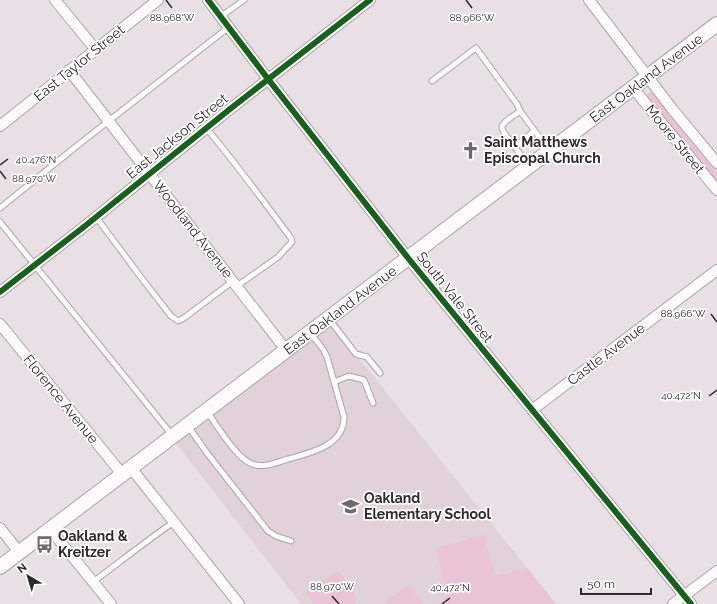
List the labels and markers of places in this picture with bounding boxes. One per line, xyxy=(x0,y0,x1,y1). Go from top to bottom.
place label: Saint Matthews Episcopal Church xyxy=(484,134,601,166)
church icon: Saint Matthews Episcopal Church xyxy=(461,140,481,160)
place label: Oakland Elementary School xyxy=(364,490,492,522)
school or university icon: Oakland Elementary School xyxy=(341,496,361,516)
place label: Oakland & Kreitzer xyxy=(58,528,128,560)
bus stop icon: Oakland & Kreitzer xyxy=(35,534,55,554)

